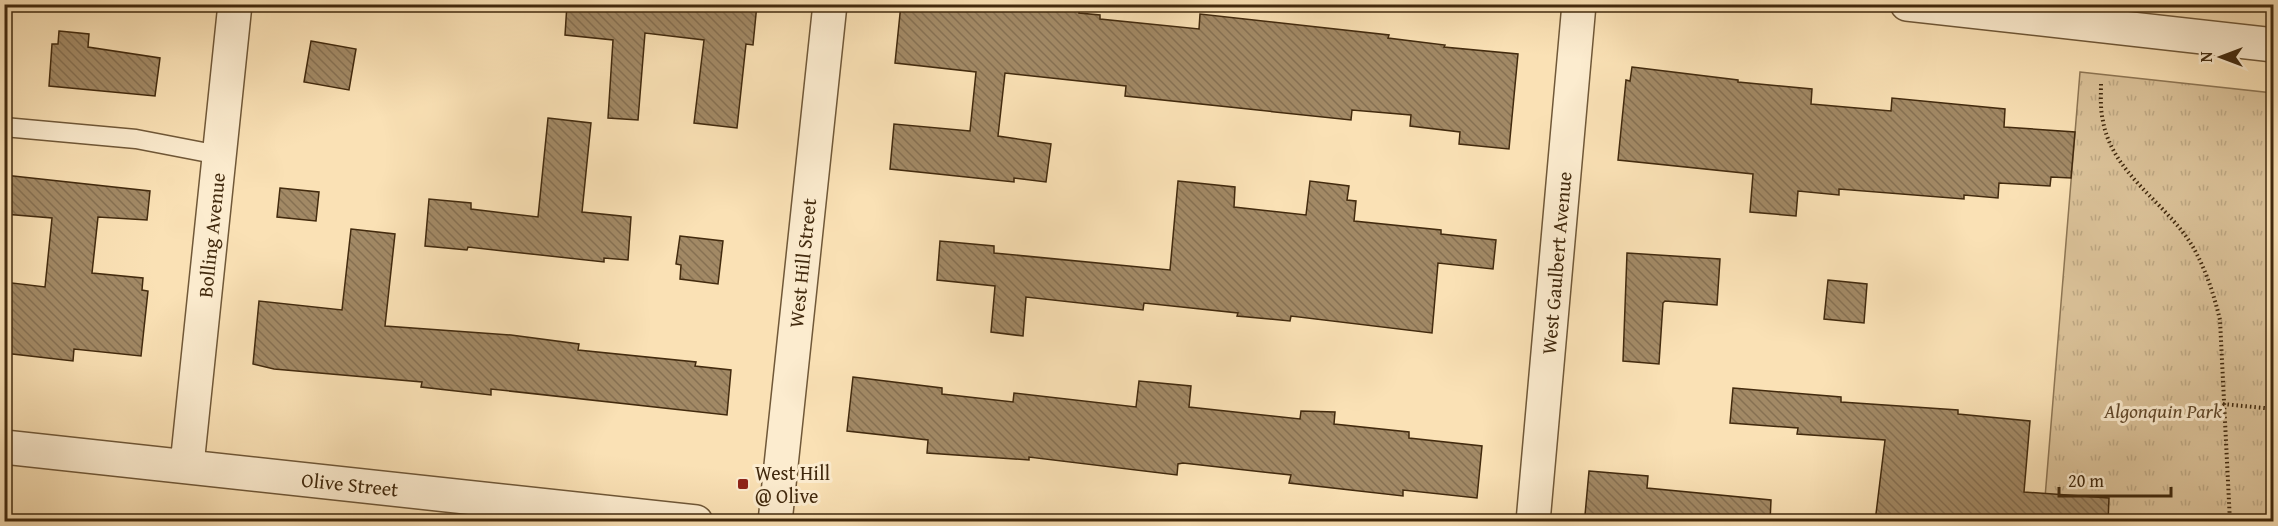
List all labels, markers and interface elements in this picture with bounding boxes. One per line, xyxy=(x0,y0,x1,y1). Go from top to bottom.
north arrow xyxy=(2191,27,2251,87)
text: N xyxy=(2194,51,2218,62)
street label: West Gaulbert Avenue xyxy=(1534,170,1578,356)
street label: Bolling Avenue xyxy=(190,171,232,299)
street label: West Hill Street xyxy=(781,197,823,329)
park label: Algonquin Park xyxy=(2103,396,2223,425)
place label: West Hill @ Olive xyxy=(755,458,831,510)
scale bar xyxy=(2059,460,2172,498)
street label: Olive Street xyxy=(300,464,400,504)
text: 20 m xyxy=(2068,467,2104,494)
marker: West Hill @ Olive xyxy=(736,477,750,491)

